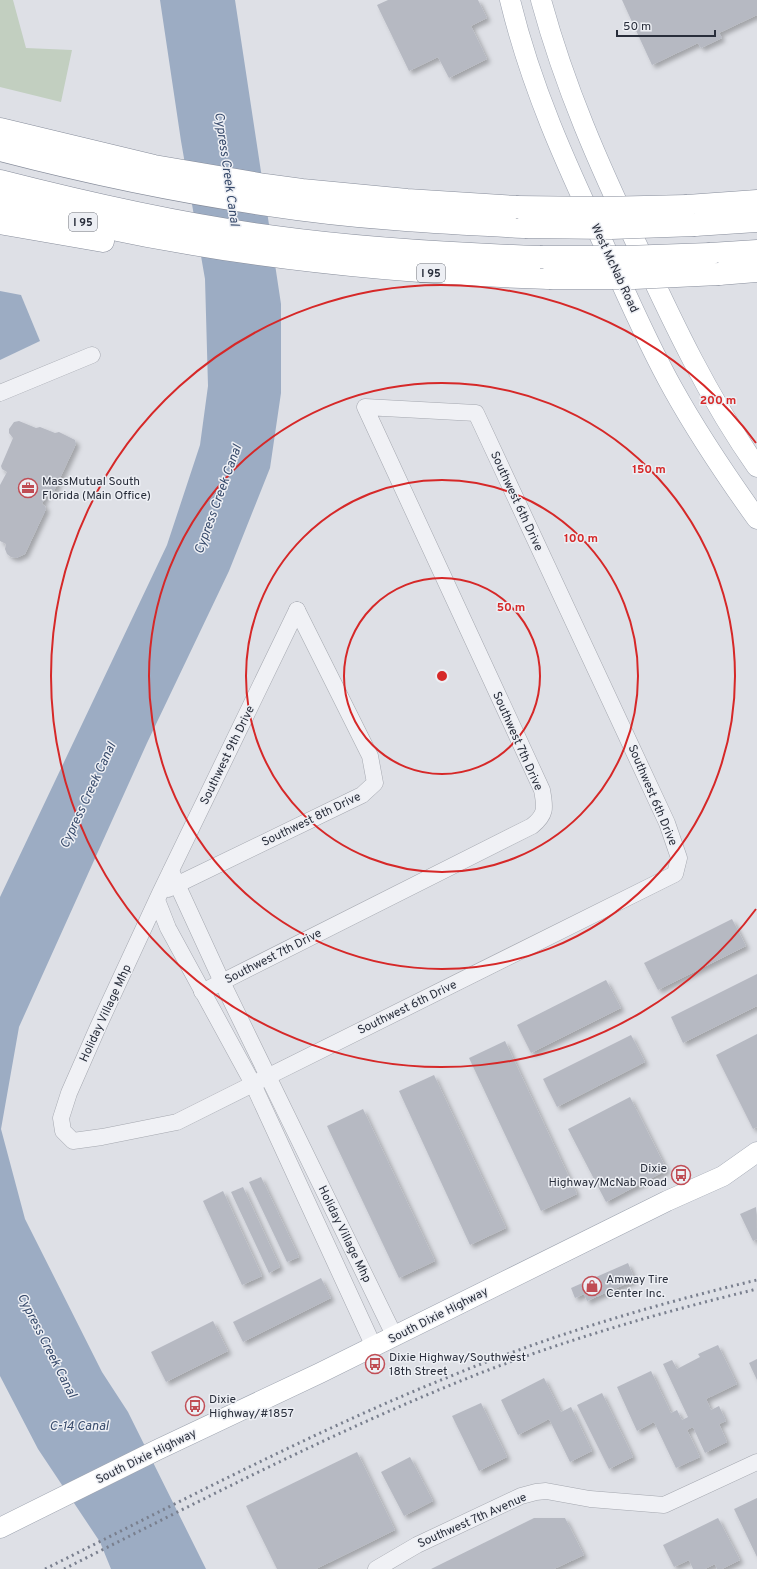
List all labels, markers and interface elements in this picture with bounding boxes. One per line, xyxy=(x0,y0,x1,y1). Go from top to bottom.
scale bar xyxy=(617,12,715,38)
text: 50 m xyxy=(623,19,651,35)
water label: Cypress Creek Canal xyxy=(210,111,242,228)
road number: I 95 xyxy=(69,213,97,231)
street label: West McNab Road xyxy=(586,221,642,316)
road number: I 95 xyxy=(417,264,445,282)
text: 200 m xyxy=(700,393,736,409)
water label: Cypress Creek Canal xyxy=(192,442,246,556)
street label: Southwest 6th Drive xyxy=(486,449,546,554)
text: 150 m xyxy=(632,462,666,478)
place label: MassMutual South Florida (Main Office) xyxy=(42,474,151,504)
office icon: MassMutual South Florida (Main Office) xyxy=(17,477,39,499)
text: 100 m xyxy=(564,531,598,547)
text: 50 m xyxy=(497,600,525,616)
centre of rings xyxy=(435,669,449,683)
street label: Southwest 7th Drive xyxy=(488,689,546,793)
street label: Southwest 9th Drive xyxy=(197,703,259,808)
water label: Cypress Creek Canal xyxy=(57,740,121,851)
street label: Southwest 6th Drive xyxy=(624,742,681,848)
street label: Southwest 8th Drive xyxy=(259,789,364,851)
street label: Southwest 7th Drive xyxy=(222,926,325,988)
street label: Holiday Village Mhp xyxy=(76,962,136,1065)
street label: Southwest 6th Drive xyxy=(355,977,460,1039)
place label: Dixie Highway/McNab Road xyxy=(548,1161,667,1191)
bus stop icon: Dixie Highway/McNab Road xyxy=(670,1164,692,1186)
street label: Holiday Village Mhp xyxy=(314,1183,375,1286)
place label: Amway Tire Center Inc. xyxy=(606,1272,669,1302)
shop icon: Amway Tire Center Inc. xyxy=(581,1275,603,1297)
street label: South Dixie Highway xyxy=(386,1284,491,1348)
water label: Cypress Creek Canal xyxy=(13,1291,80,1401)
place label: Dixie Highway/Southwest 18th Street xyxy=(389,1350,526,1380)
bus stop icon: Dixie Highway/Southwest 18th Street xyxy=(364,1353,386,1375)
place label: Dixie Highway/#1857 xyxy=(209,1392,294,1422)
bus stop icon: Dixie Highway/#1857 xyxy=(184,1395,206,1417)
water label: C-14 Canal xyxy=(49,1419,109,1435)
street label: South Dixie Highway xyxy=(93,1426,199,1488)
street label: Southwest 7th Avenue xyxy=(415,1490,530,1552)

